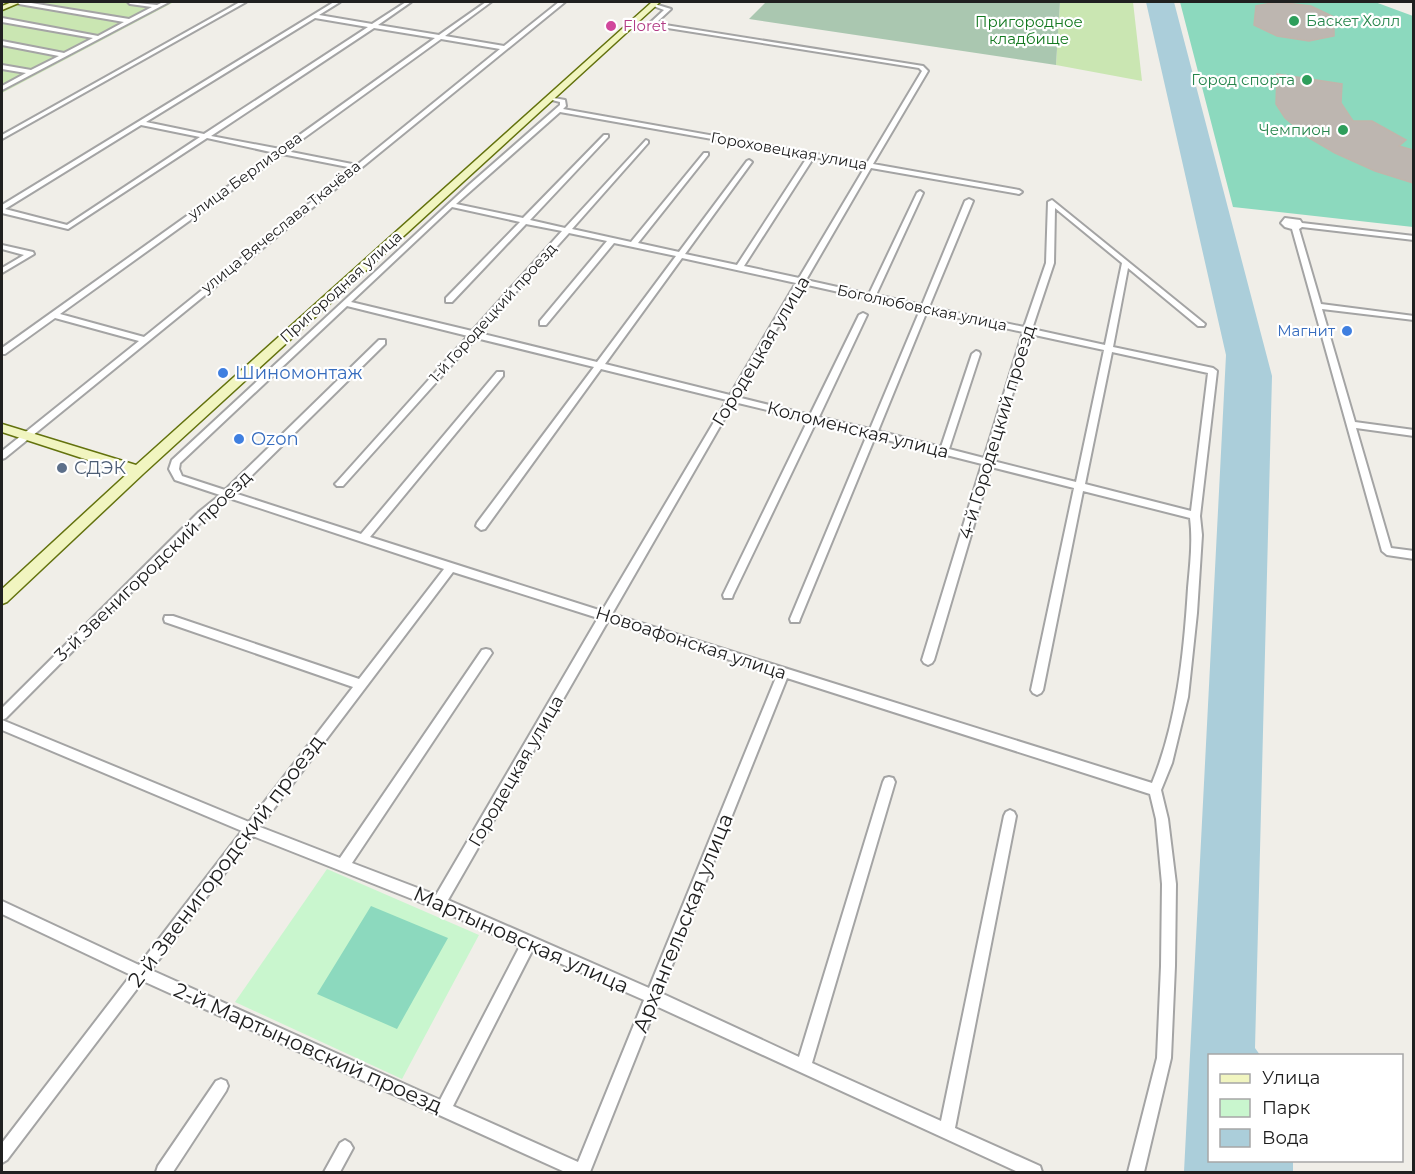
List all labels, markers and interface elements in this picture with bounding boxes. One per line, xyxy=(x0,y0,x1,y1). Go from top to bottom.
place label: Баскет Холл xyxy=(1306,11,1400,30)
park label: Пригородное кладбище xyxy=(975,12,1083,48)
marker: Баскет Холл xyxy=(1287,14,1301,28)
place label: Floret xyxy=(623,16,667,35)
marker: Floret xyxy=(604,19,618,33)
place label: Город спорта xyxy=(1191,70,1295,89)
marker: Город спорта xyxy=(1300,73,1314,87)
place label: Чемпион xyxy=(1259,120,1331,139)
marker: Чемпион xyxy=(1336,123,1350,137)
street label: Гороховецкая улица xyxy=(709,127,869,174)
street label: улица Берлизова xyxy=(183,128,305,224)
street label: улица Вячеслава Ткачёва xyxy=(196,156,364,297)
street label: Пригородная улица xyxy=(276,227,406,346)
street label: 1-й Городецкий проезд xyxy=(425,239,560,386)
street label: Городецкая улица xyxy=(708,272,814,430)
street label: Боголюбовская улица xyxy=(835,280,1009,335)
place label: Магнит xyxy=(1277,321,1336,340)
street label: 4-й Городецкий проезд xyxy=(954,322,1040,542)
marker: Магнит xyxy=(1340,324,1354,338)
place label: Шиномонтаж xyxy=(235,362,362,384)
marker: Шиномонтаж xyxy=(216,366,230,380)
street label: Коломенская улица xyxy=(765,397,951,463)
place label: Ozon xyxy=(251,428,299,450)
marker: Ozon xyxy=(232,432,246,446)
place label: СДЭК xyxy=(74,457,127,479)
marker: СДЭК xyxy=(55,461,69,475)
street label: 3-й Звенигородский проезд xyxy=(50,466,256,666)
street label: Новоафонская улица xyxy=(593,602,789,684)
street label: Городецкая улица xyxy=(464,691,568,851)
street label: 2-й Звенигородский проезд xyxy=(122,730,329,992)
street label: Архангельская улица xyxy=(627,810,738,1036)
street label: Мартыновская улица xyxy=(410,881,633,998)
street label: 2-й Мартыновский проезд xyxy=(170,977,446,1118)
legend xyxy=(1208,1054,1403,1162)
text: Улица xyxy=(1262,1067,1320,1089)
text: Парк xyxy=(1262,1097,1311,1119)
text: Вода xyxy=(1262,1127,1309,1149)

